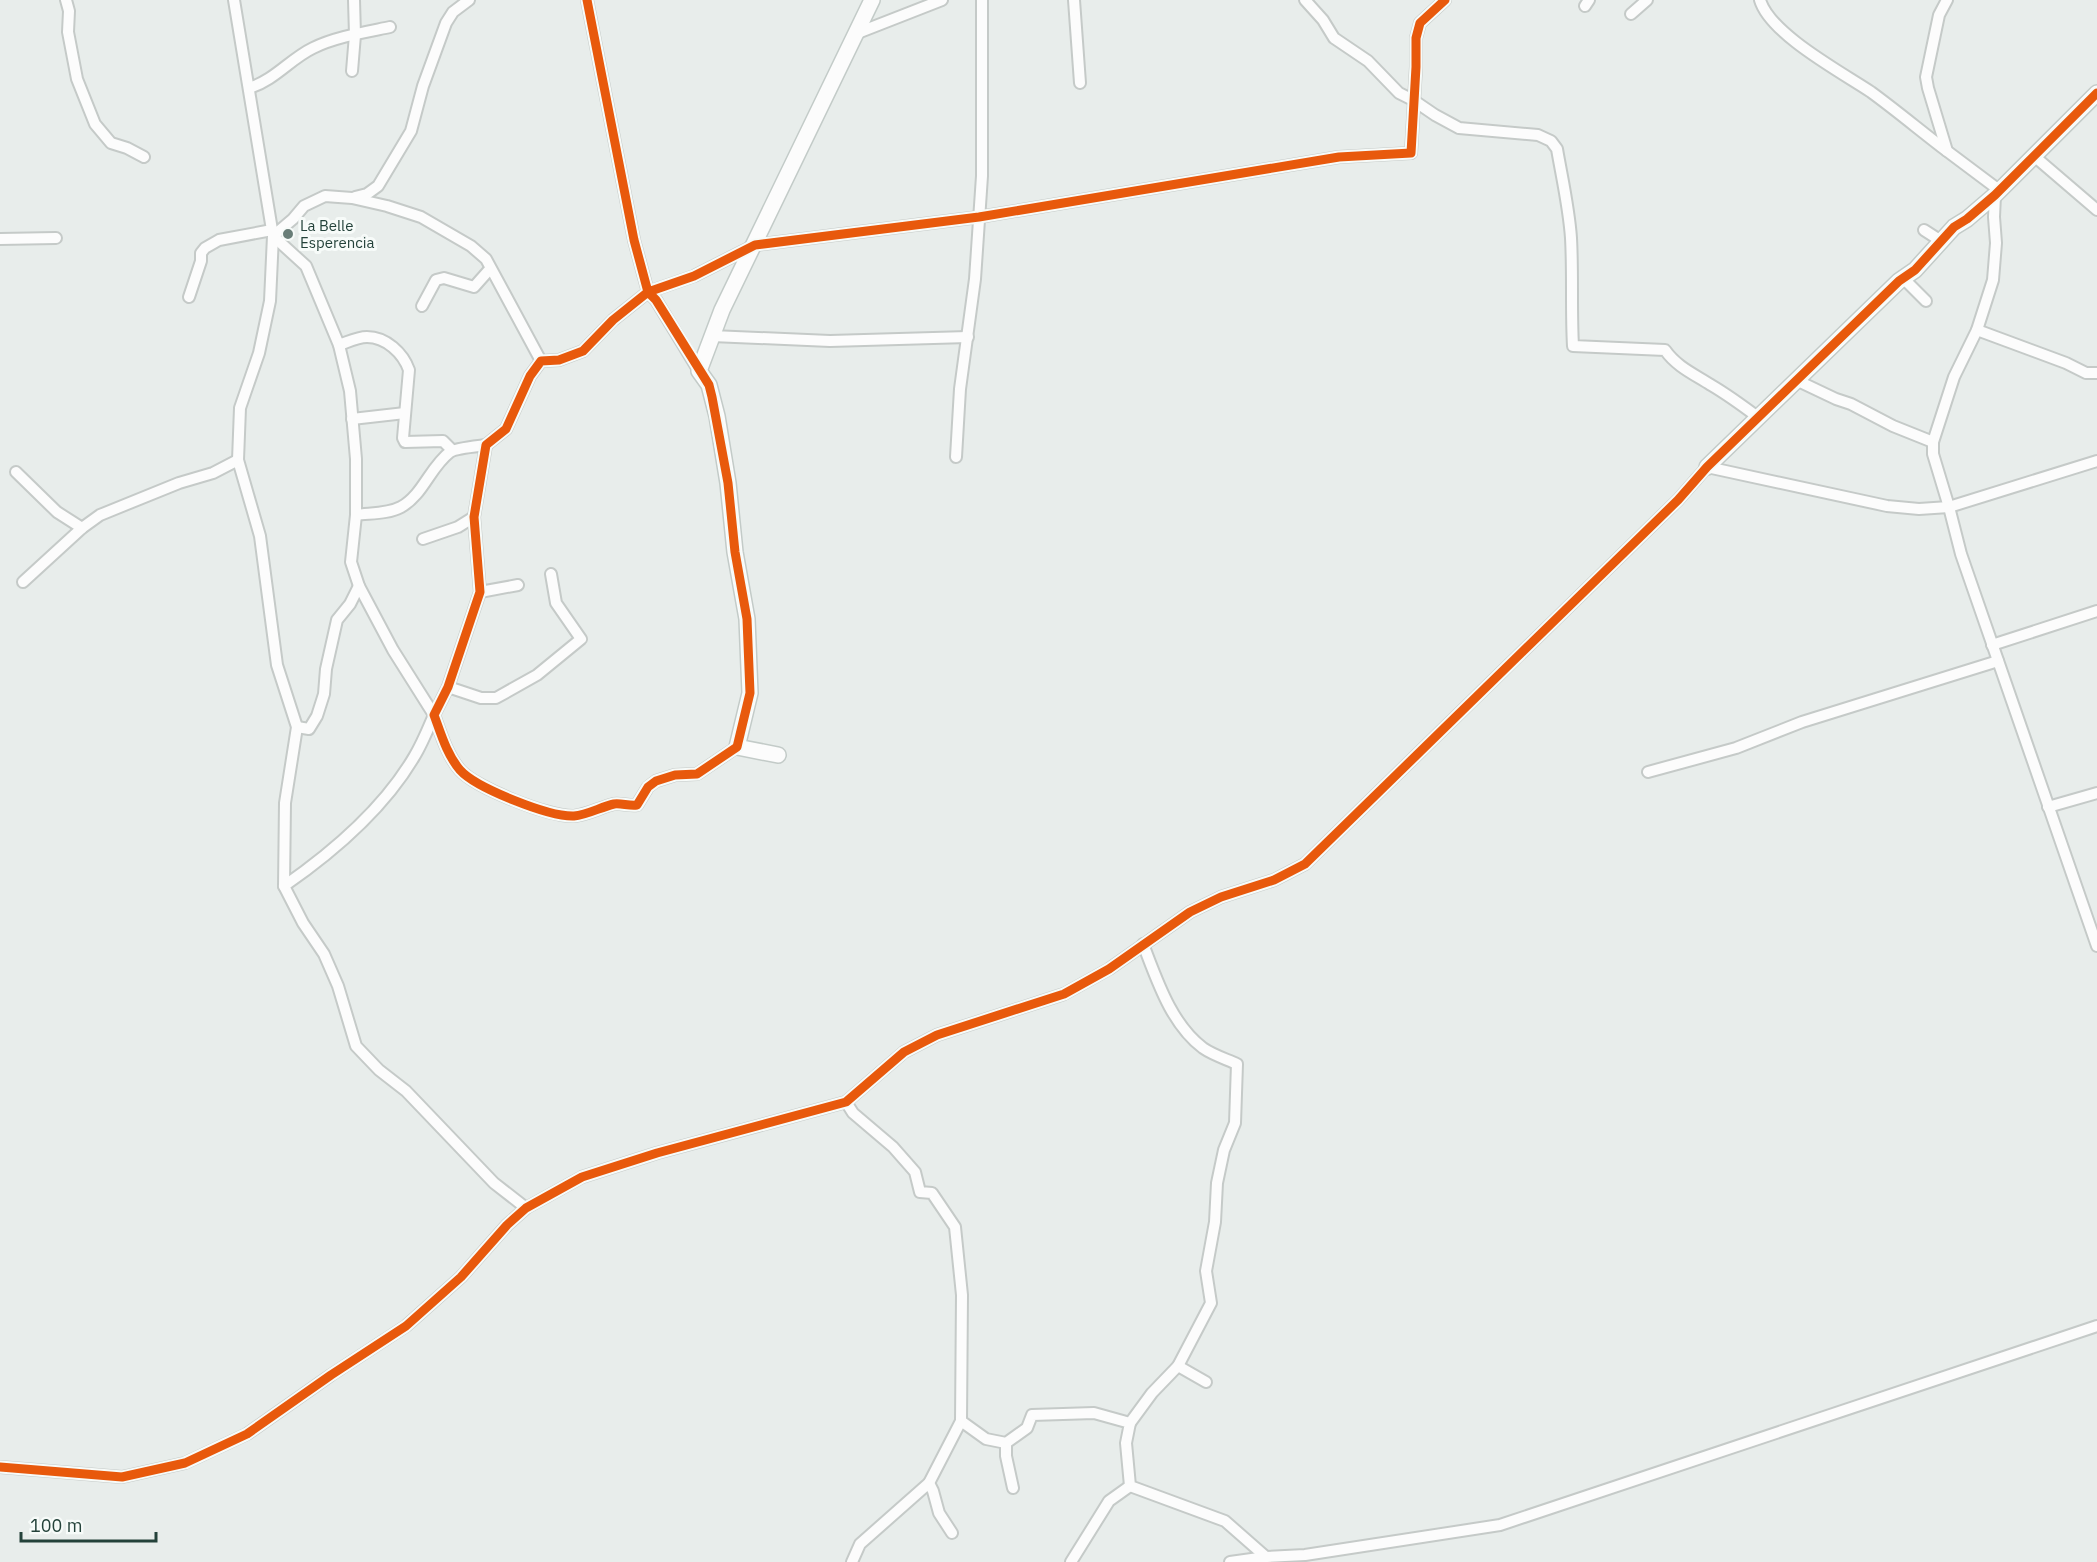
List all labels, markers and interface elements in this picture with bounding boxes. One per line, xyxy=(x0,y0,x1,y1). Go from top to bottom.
place label: La Belle Esperencia xyxy=(300,216,374,252)
marker: La Belle Esperencia xyxy=(281,227,295,241)
scale bar xyxy=(21,1505,156,1543)
text: 100 m xyxy=(30,1514,82,1537)

